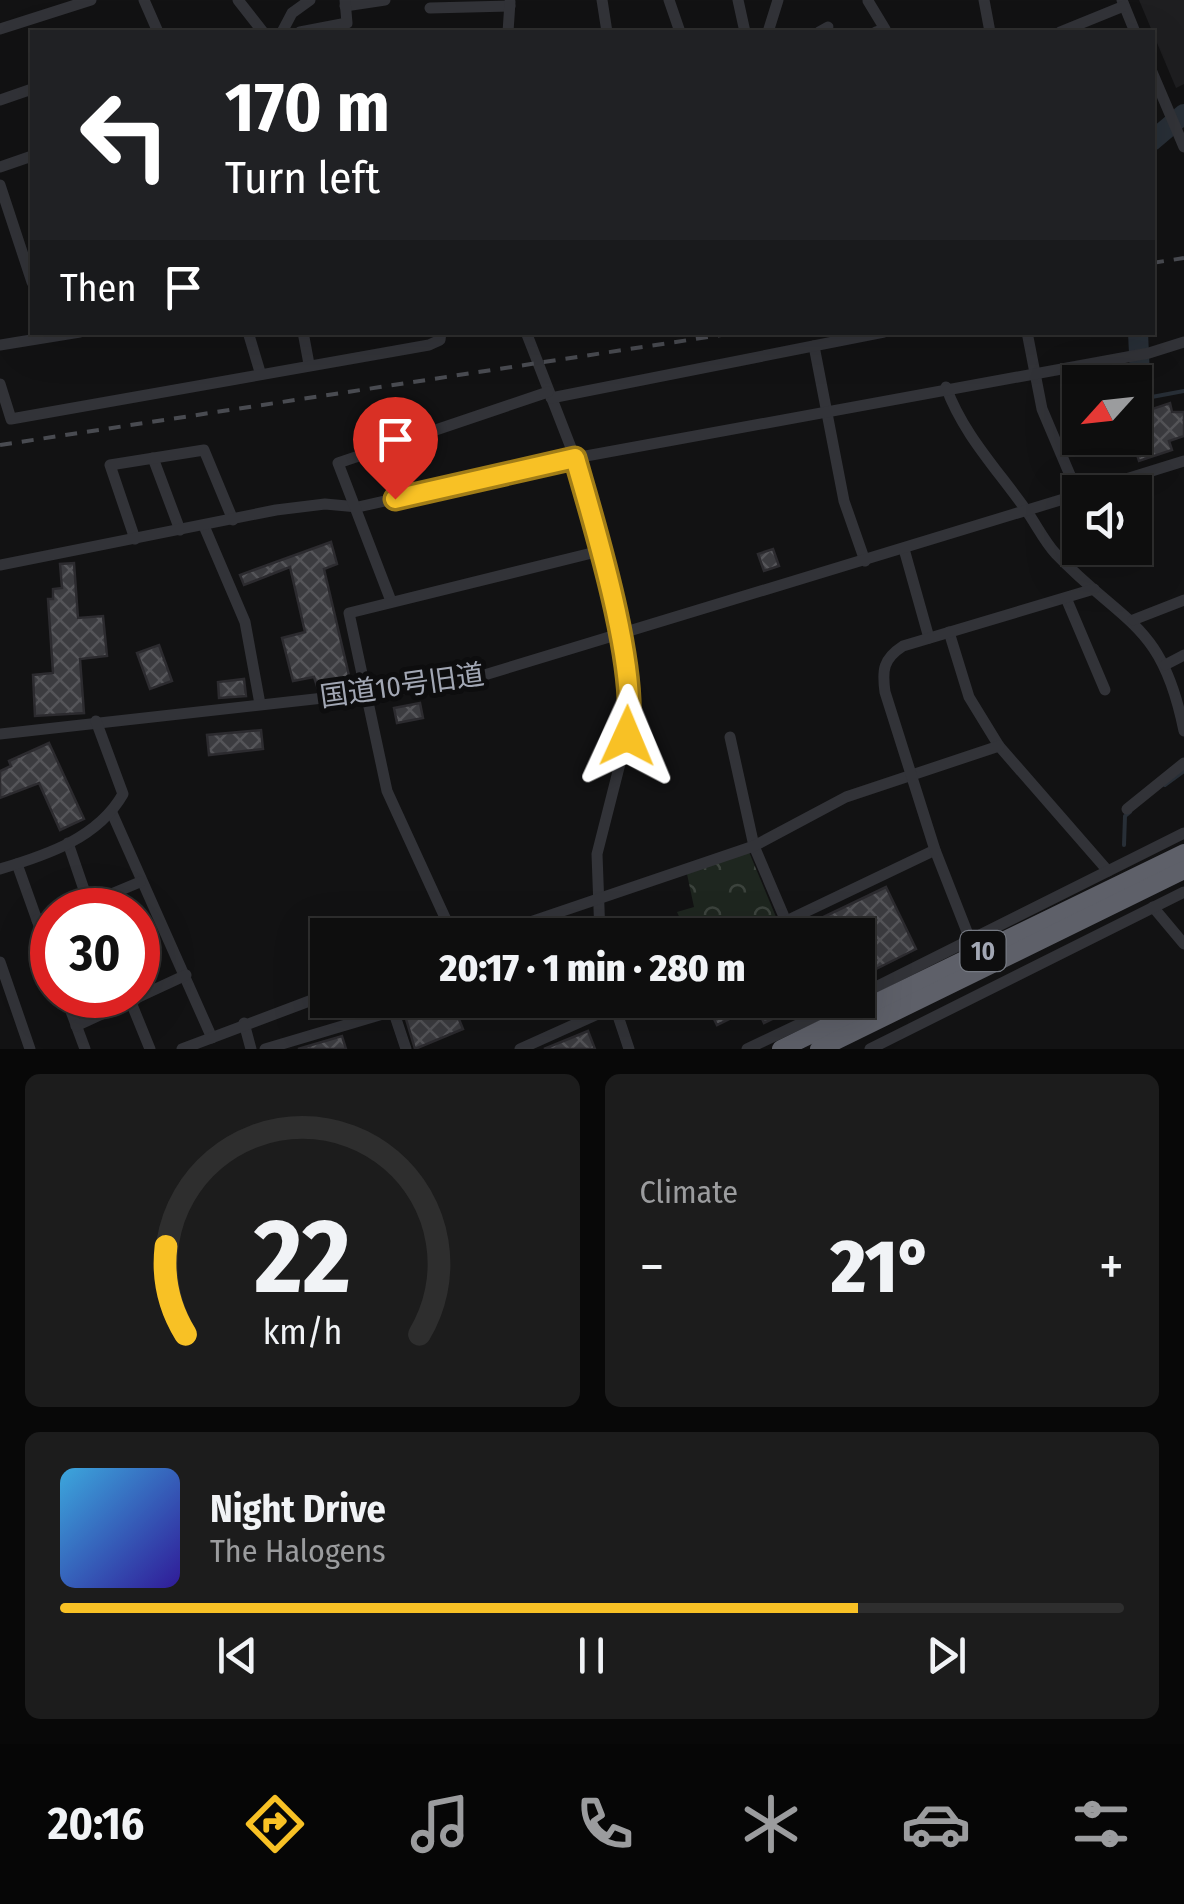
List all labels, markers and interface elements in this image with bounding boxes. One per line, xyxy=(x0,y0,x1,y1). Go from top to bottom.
text: 170 m xyxy=(225,66,390,150)
icon: left xyxy=(60,70,190,200)
text: Turn left xyxy=(225,151,380,205)
icon: arrive xyxy=(156,260,211,315)
text: Then xyxy=(60,265,136,311)
north arrow xyxy=(1062,365,1152,455)
map controls xyxy=(1062,365,1152,565)
pin xyxy=(353,397,438,500)
icon: arrive xyxy=(368,412,423,467)
button: sound xyxy=(1062,475,1152,565)
street label: 国道10号旧道 xyxy=(318,658,486,713)
position arrow xyxy=(575,684,679,788)
speed limit sign: 30 xyxy=(30,888,160,1018)
road number: 10 xyxy=(960,931,1006,971)
text: 20:17 · 1 min · 280 m xyxy=(440,945,745,991)
text: Climate xyxy=(640,1173,738,1211)
text: 22 xyxy=(253,1195,350,1320)
text: 21° xyxy=(831,1222,932,1312)
text: − xyxy=(640,1234,664,1300)
text: + xyxy=(1099,1234,1124,1300)
text: km/h xyxy=(262,1311,342,1353)
text: Night Drive xyxy=(210,1486,386,1532)
text: The Halogens xyxy=(210,1532,386,1570)
icon: previous xyxy=(210,1628,265,1683)
icon: pause xyxy=(564,1628,619,1683)
icon: next xyxy=(919,1628,974,1683)
icon: directions xyxy=(240,1789,310,1859)
icon: music xyxy=(405,1789,475,1859)
icon: phone xyxy=(570,1789,640,1859)
icon: climate xyxy=(736,1789,806,1859)
icon: car xyxy=(901,1789,971,1859)
icon: filters xyxy=(1066,1789,1136,1859)
text: 20:16 xyxy=(48,1797,144,1851)

